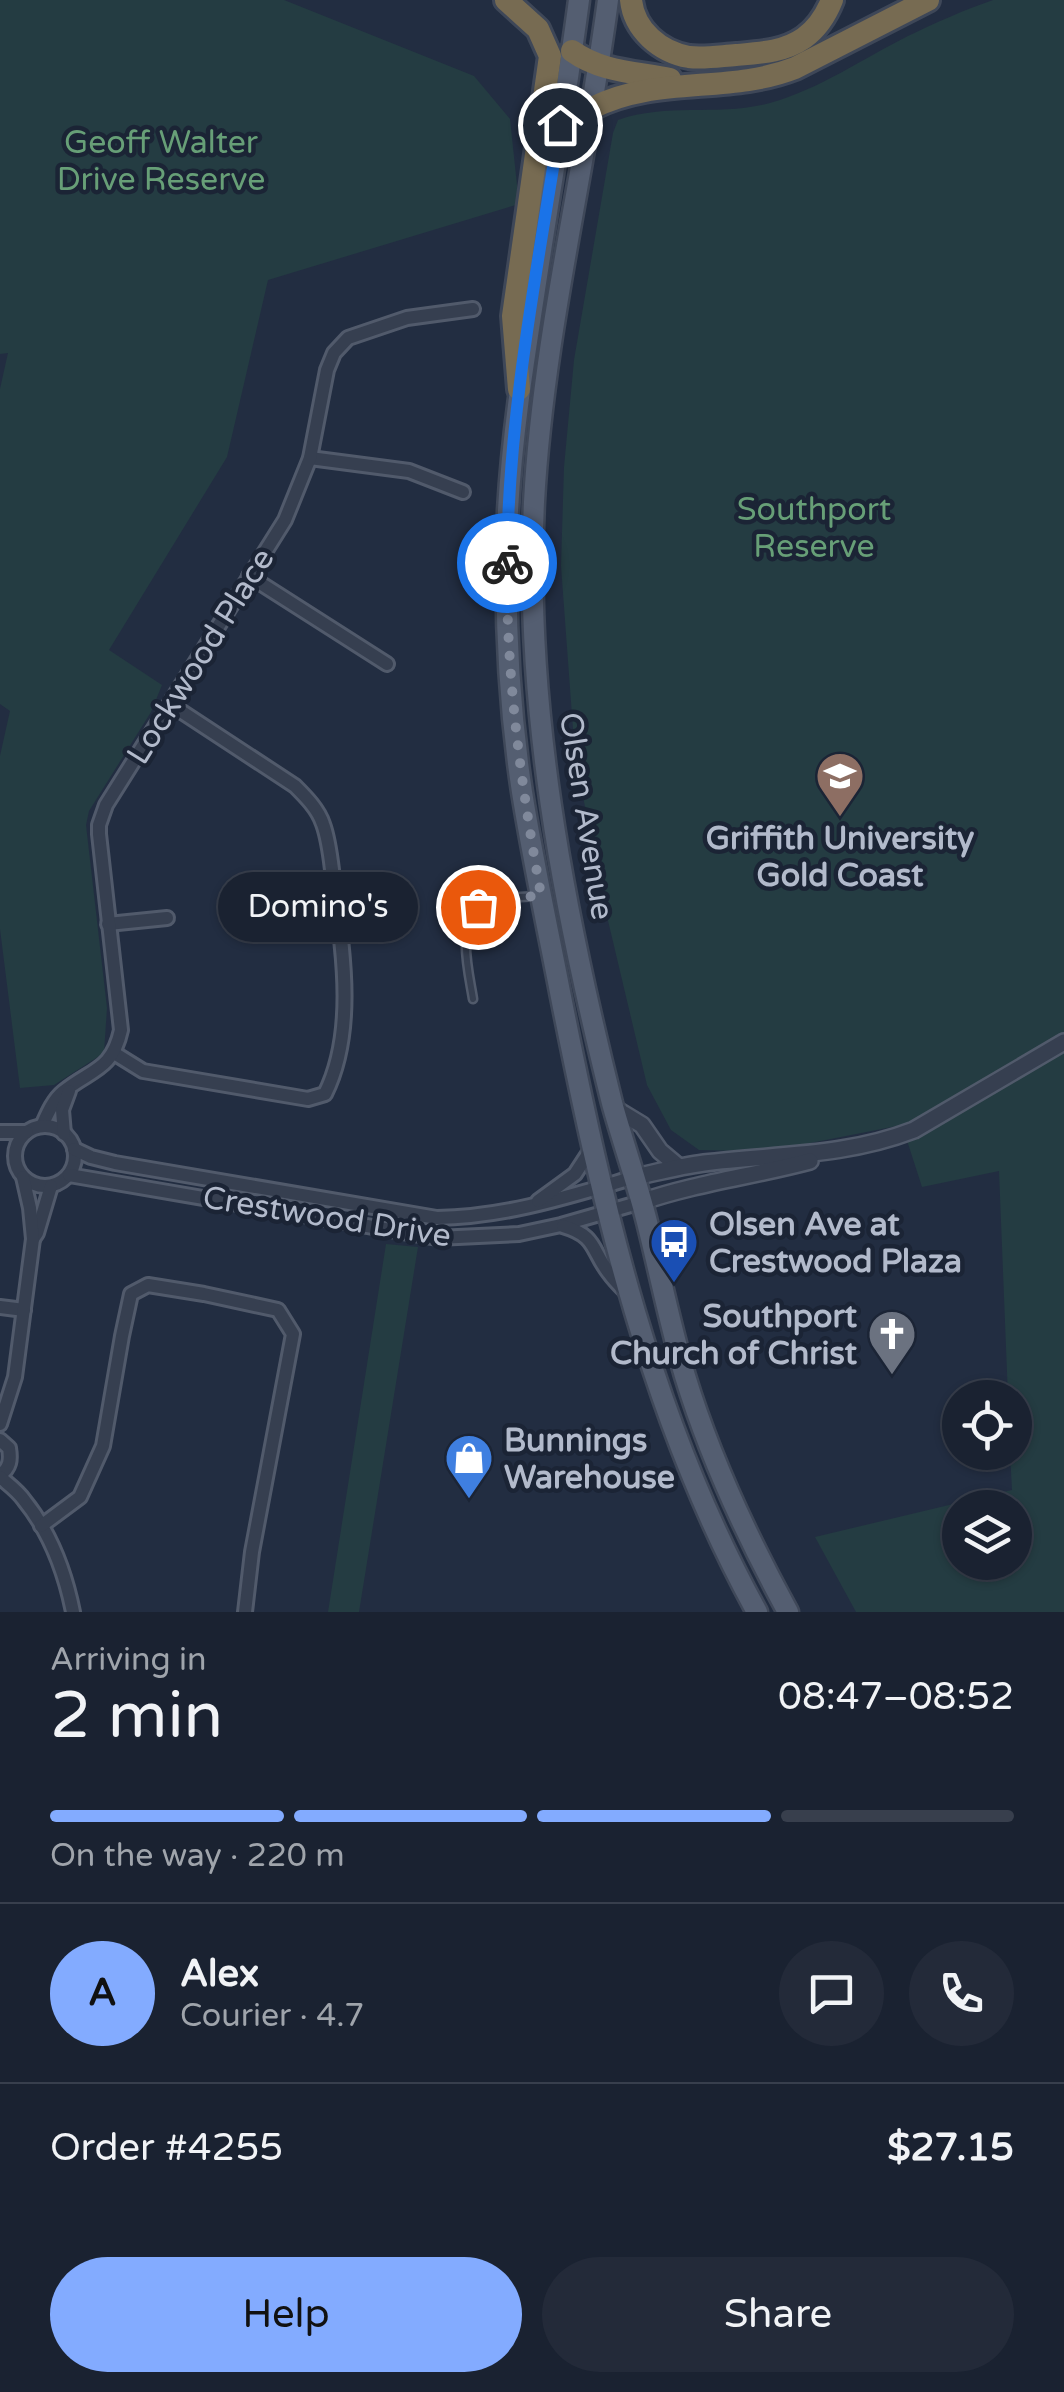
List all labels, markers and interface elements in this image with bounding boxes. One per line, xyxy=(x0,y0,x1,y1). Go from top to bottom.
pin xyxy=(518,83,603,168)
icon: home xyxy=(533,98,588,153)
park label: Geoff Walter Drive Reserve xyxy=(57,124,265,199)
park label: Southport Reserve xyxy=(737,491,891,566)
courier xyxy=(457,513,557,613)
icon: bike xyxy=(480,536,535,591)
street label: Lockwood Place xyxy=(119,542,282,771)
street label: Olsen Avenue xyxy=(551,710,621,923)
school or university icon: Griffith University Gold Coast xyxy=(814,750,866,818)
place label: Griffith University Gold Coast xyxy=(706,820,974,895)
pin xyxy=(436,865,521,950)
callout: Domino's xyxy=(218,872,418,942)
icon: bag xyxy=(451,880,506,935)
text: Domino's xyxy=(247,888,389,926)
street label: Crestwood Drive xyxy=(200,1179,454,1255)
place label: Olsen Ave at Crestwood Plaza xyxy=(709,1206,962,1281)
bus stop icon: Olsen Ave at Crestwood Plaza xyxy=(648,1216,700,1284)
place label: Southport Church of Christ xyxy=(610,1298,858,1373)
church icon: Southport Church of Christ xyxy=(866,1308,918,1376)
map controls xyxy=(942,1380,1032,1580)
button: locate xyxy=(942,1380,1032,1470)
place label: Bunnings Warehouse xyxy=(504,1422,675,1497)
shop icon: Bunnings Warehouse xyxy=(443,1432,495,1500)
button: layers xyxy=(942,1490,1032,1580)
text: Arriving in xyxy=(50,1641,207,1679)
text: 08:47–08:52 xyxy=(778,1674,1014,1720)
text: 2 min xyxy=(50,1677,223,1756)
text: On the way · 220 m xyxy=(50,1837,345,1875)
button: chat xyxy=(779,1941,884,2046)
button: phone xyxy=(909,1941,1014,2046)
text: Alex xyxy=(180,1951,259,1997)
text: A xyxy=(88,1970,117,2016)
text: Courier · 4.7 xyxy=(180,1997,364,2035)
text: Order #4255 xyxy=(50,2125,283,2171)
text: $27.15 xyxy=(887,2125,1014,2171)
button: Help xyxy=(50,2257,522,2372)
button: Share xyxy=(542,2257,1014,2372)

